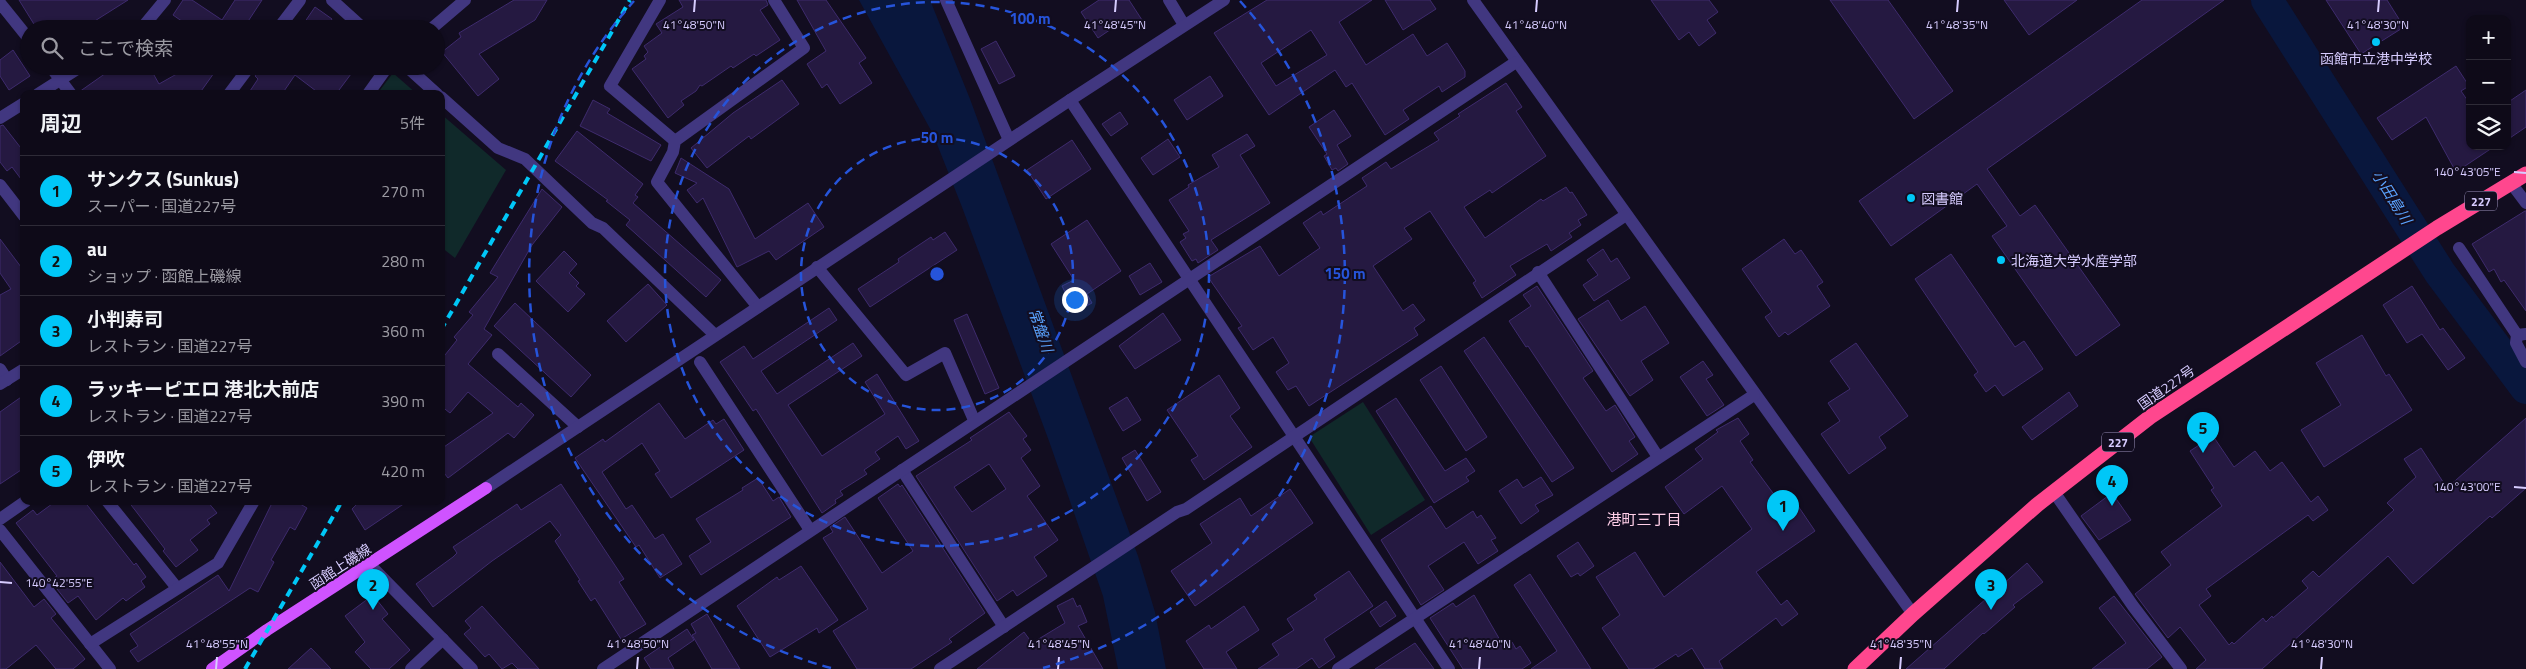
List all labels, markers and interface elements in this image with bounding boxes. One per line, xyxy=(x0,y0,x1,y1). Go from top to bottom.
text: 100 m xyxy=(1009,7,1051,30)
text: 41°48'50"N xyxy=(663,15,725,34)
text: 41°48'45"N xyxy=(1084,15,1146,34)
text: 41°48'40"N xyxy=(1505,15,1567,34)
text: 41°48'35"N xyxy=(1926,15,1988,34)
text: 41°48'30"N xyxy=(2347,15,2409,34)
map controls xyxy=(2466,15,2511,150)
button: + xyxy=(2466,15,2511,60)
search box xyxy=(20,20,445,75)
text: ここで検索 xyxy=(78,33,173,62)
icon: search xyxy=(38,34,66,62)
marker: 函館市立港中学校 xyxy=(2370,36,2382,48)
place label: 函館市立港中学校 xyxy=(2320,48,2432,69)
button: − xyxy=(2466,60,2511,105)
button: layers xyxy=(2466,105,2511,150)
text: 周辺 xyxy=(40,107,82,139)
text: 5件 xyxy=(400,111,425,135)
text: 50 m xyxy=(921,126,953,149)
text: 140°43'05"E xyxy=(2433,162,2501,181)
text: サンクス (Sunkus) xyxy=(87,164,239,193)
water label: 小田島川 xyxy=(2366,165,2419,230)
text: 1 xyxy=(52,179,60,203)
text: 270 m xyxy=(381,179,425,203)
place label: 図書館 xyxy=(1921,188,1963,209)
marker: 図書館 xyxy=(1905,192,1917,204)
road number: 227 xyxy=(2465,192,2497,210)
text: スーパー · 国道227号 xyxy=(87,194,236,218)
text: au xyxy=(87,234,107,263)
text: 2 xyxy=(52,249,60,273)
text: 280 m xyxy=(381,249,425,273)
place label: 北海道大学水産学部 xyxy=(2011,250,2137,271)
marker: 北海道大学水産学部 xyxy=(1995,254,2007,266)
text: 150 m xyxy=(1324,262,1366,285)
text: ショップ · 函館上磯線 xyxy=(87,264,242,288)
centre of rings xyxy=(928,265,946,283)
your location xyxy=(1062,287,1088,313)
text: 小判寿司 xyxy=(87,304,163,333)
water label: 常盤川 xyxy=(1023,305,1060,357)
text: 3 xyxy=(52,319,60,343)
text: 360 m xyxy=(381,319,425,343)
text: レストラン · 国道227号 xyxy=(87,334,252,358)
street label: 国道227号 xyxy=(2133,360,2199,414)
text: ラッキーピエロ 港北大前店 xyxy=(87,374,319,403)
text: 4 xyxy=(52,389,60,413)
text: 390 m xyxy=(381,389,425,413)
text: レストラン · 国道227号 xyxy=(87,404,252,428)
pin: 5 xyxy=(2187,412,2219,453)
road number: 227 xyxy=(2102,432,2134,452)
text: 伊吹 xyxy=(87,444,125,473)
text: 5 xyxy=(52,459,60,483)
text: 420 m xyxy=(381,459,425,483)
pin: 4 xyxy=(2096,465,2128,506)
text: レストラン · 国道227号 xyxy=(87,474,252,498)
text: 140°43'00"E xyxy=(2433,477,2501,496)
pin: 1 xyxy=(1767,490,1799,531)
district label: 港町三丁目 xyxy=(1606,508,1682,531)
street label: 函館上磯線 xyxy=(305,538,375,594)
pin: 2 xyxy=(357,569,389,610)
pin: 3 xyxy=(1975,569,2007,610)
text: 140°42'55"E xyxy=(25,573,93,592)
text: 41°48'55"N xyxy=(186,634,248,653)
text: 41°48'50"N xyxy=(607,634,669,653)
text: 41°48'45"N xyxy=(1028,634,1090,653)
text: 41°48'40"N xyxy=(1449,634,1511,653)
text: 41°48'35"N xyxy=(1870,634,1932,653)
text: 41°48'30"N xyxy=(2291,634,2353,653)

